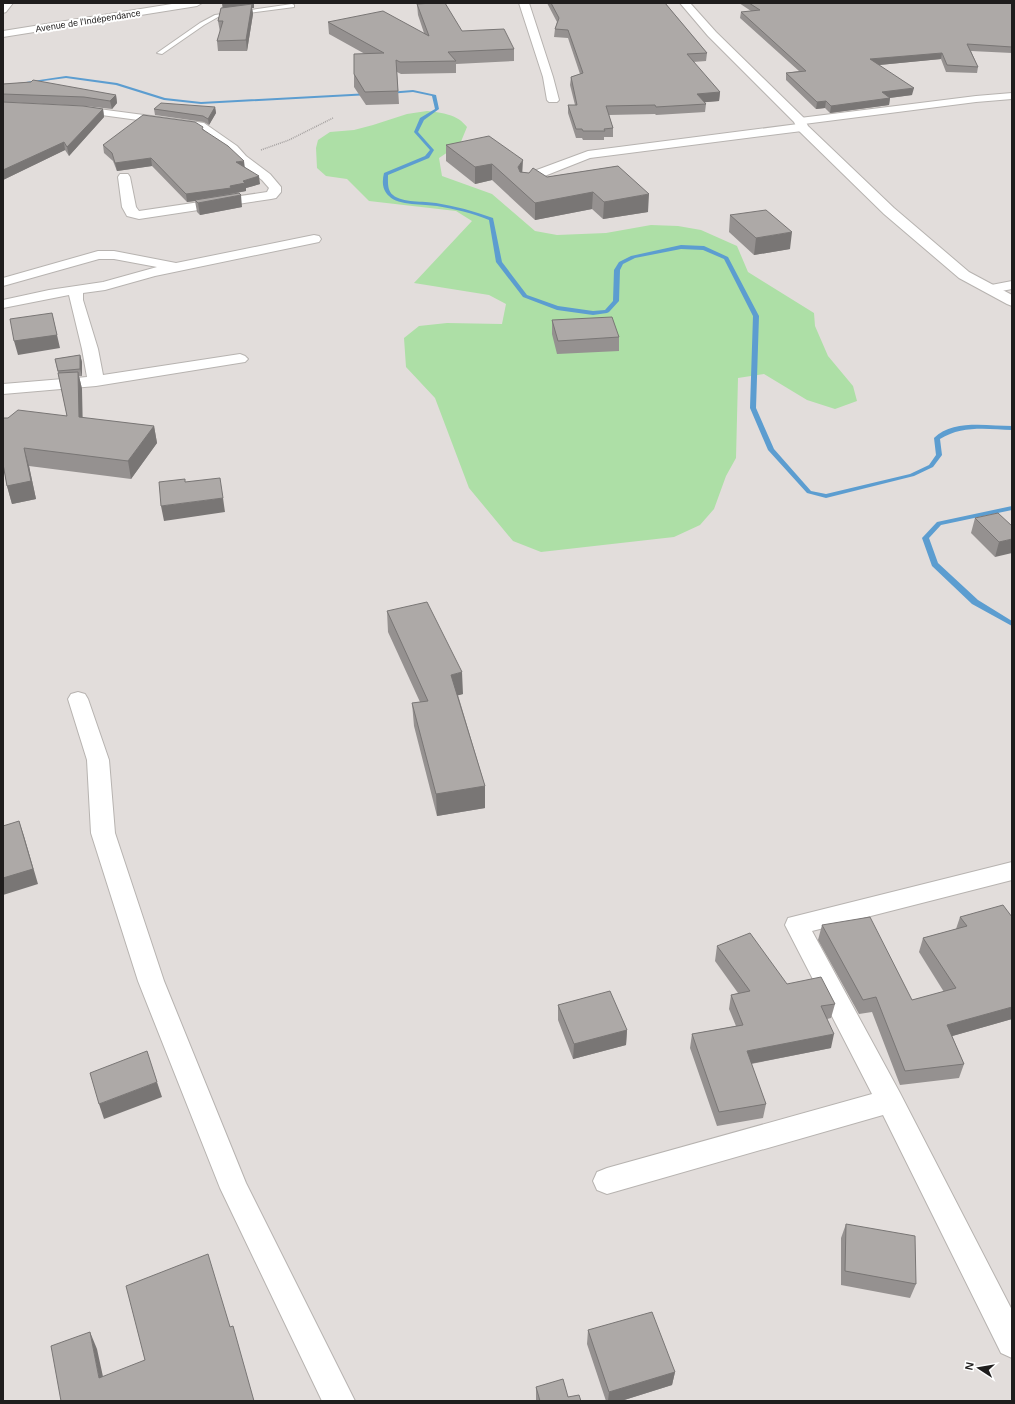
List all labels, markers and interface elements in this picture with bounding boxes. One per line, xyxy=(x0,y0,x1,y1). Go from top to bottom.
street label: Avenue de l'Indépendance xyxy=(35,8,141,34)
north arrow xyxy=(959,1348,999,1388)
text: N xyxy=(963,1361,976,1371)

